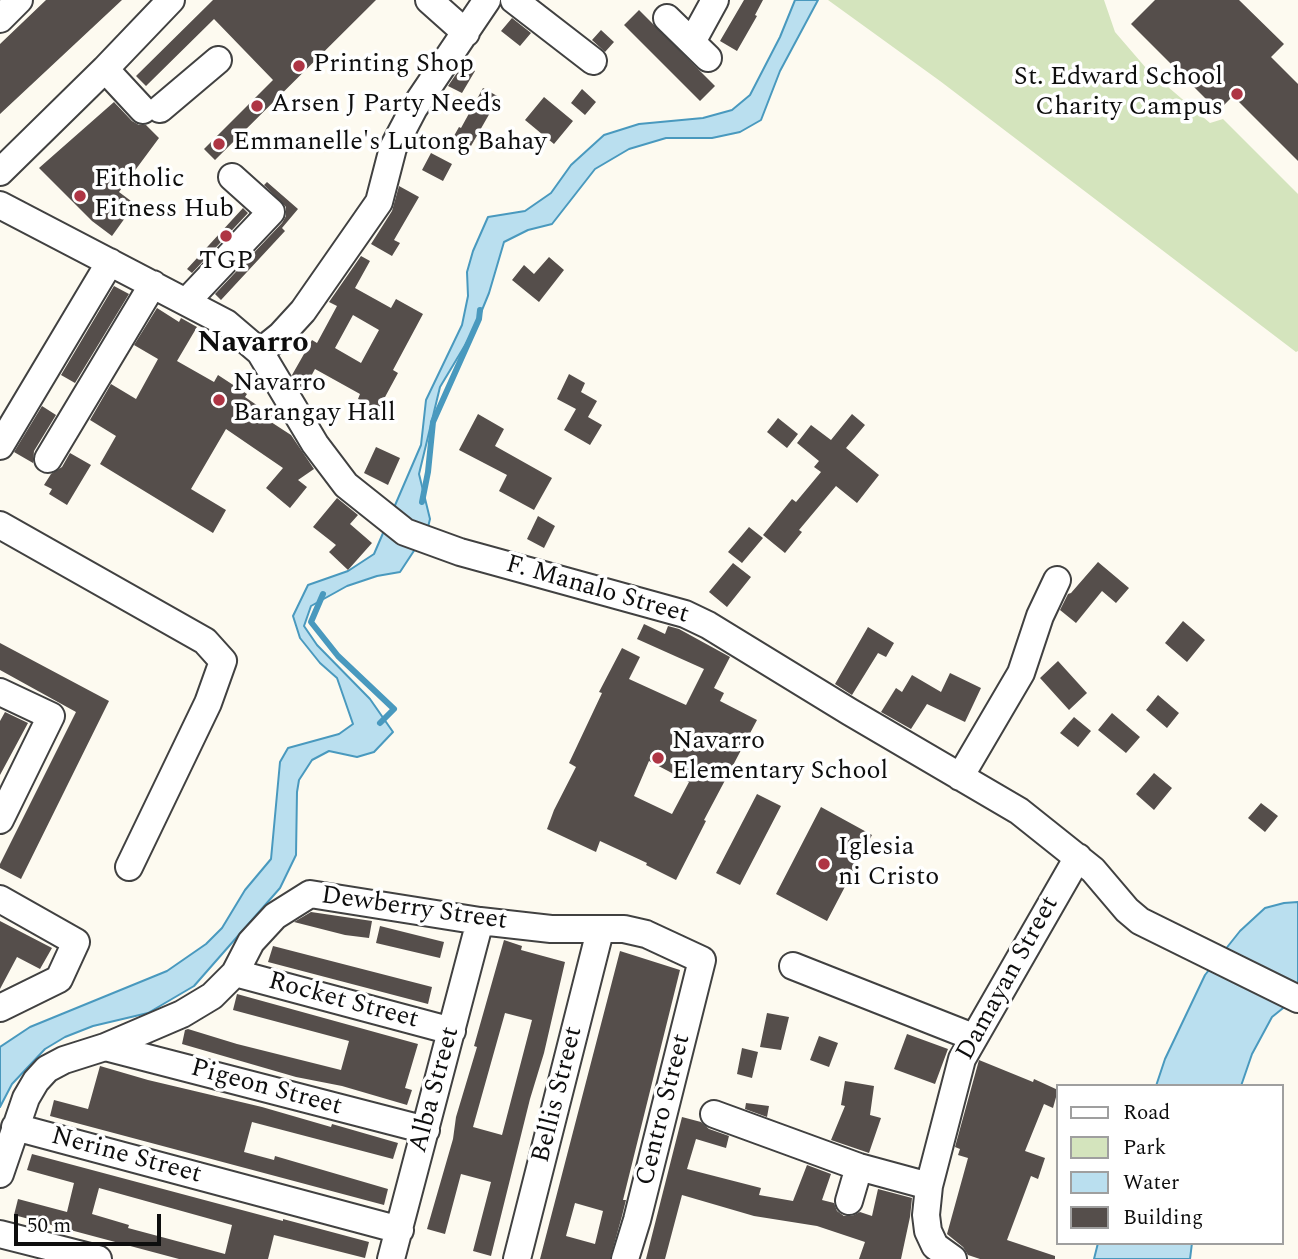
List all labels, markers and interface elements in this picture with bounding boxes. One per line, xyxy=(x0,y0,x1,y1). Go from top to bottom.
place label: Printing Shop xyxy=(313,50,474,82)
marker: Printing Shop xyxy=(291,58,307,74)
place label: St. Edward School Charity Campus xyxy=(1014,63,1223,124)
marker: St. Edward School Charity Campus xyxy=(1229,86,1245,102)
place label: Arsen J Party Needs xyxy=(271,90,502,122)
marker: Arsen J Party Needs xyxy=(249,98,265,114)
place label: Emmanelle's Lutong Bahay xyxy=(233,128,547,160)
marker: Emmanelle's Lutong Bahay xyxy=(211,136,227,152)
place label: Fitholic Fitness Hub xyxy=(94,165,234,227)
marker: Fitholic Fitness Hub xyxy=(72,188,88,204)
marker: TGP xyxy=(218,228,234,244)
place label: TGP xyxy=(199,247,253,279)
district label: Navarro xyxy=(197,327,309,363)
place label: Navarro Barangay Hall xyxy=(233,369,396,430)
marker: Navarro Barangay Hall xyxy=(211,392,227,408)
street label: F. Manalo Street xyxy=(502,550,692,632)
place label: Navarro Elementary School xyxy=(672,727,888,788)
marker: Navarro Elementary School xyxy=(650,750,666,766)
place label: Iglesia ni Cristo xyxy=(838,833,939,894)
marker: Iglesia ni Cristo xyxy=(816,856,832,872)
street label: Dewberry Street xyxy=(319,882,509,938)
street label: Damayan Street xyxy=(951,892,1067,1066)
street label: Rocket Street xyxy=(264,967,422,1037)
street label: Alba Street xyxy=(404,1024,468,1156)
street label: Bellis Street xyxy=(527,1024,591,1166)
street label: Centro Street xyxy=(631,1031,699,1189)
street label: Pigeon Street xyxy=(187,1054,345,1124)
legend xyxy=(1056,1084,1284,1245)
text: Road xyxy=(1123,1097,1170,1129)
street label: Nerine Street xyxy=(47,1122,205,1192)
text: Park xyxy=(1123,1132,1166,1164)
text: Water xyxy=(1123,1167,1179,1199)
scale bar xyxy=(18,1200,164,1244)
text: Building xyxy=(1123,1202,1203,1234)
text: 50 m xyxy=(27,1210,71,1242)

